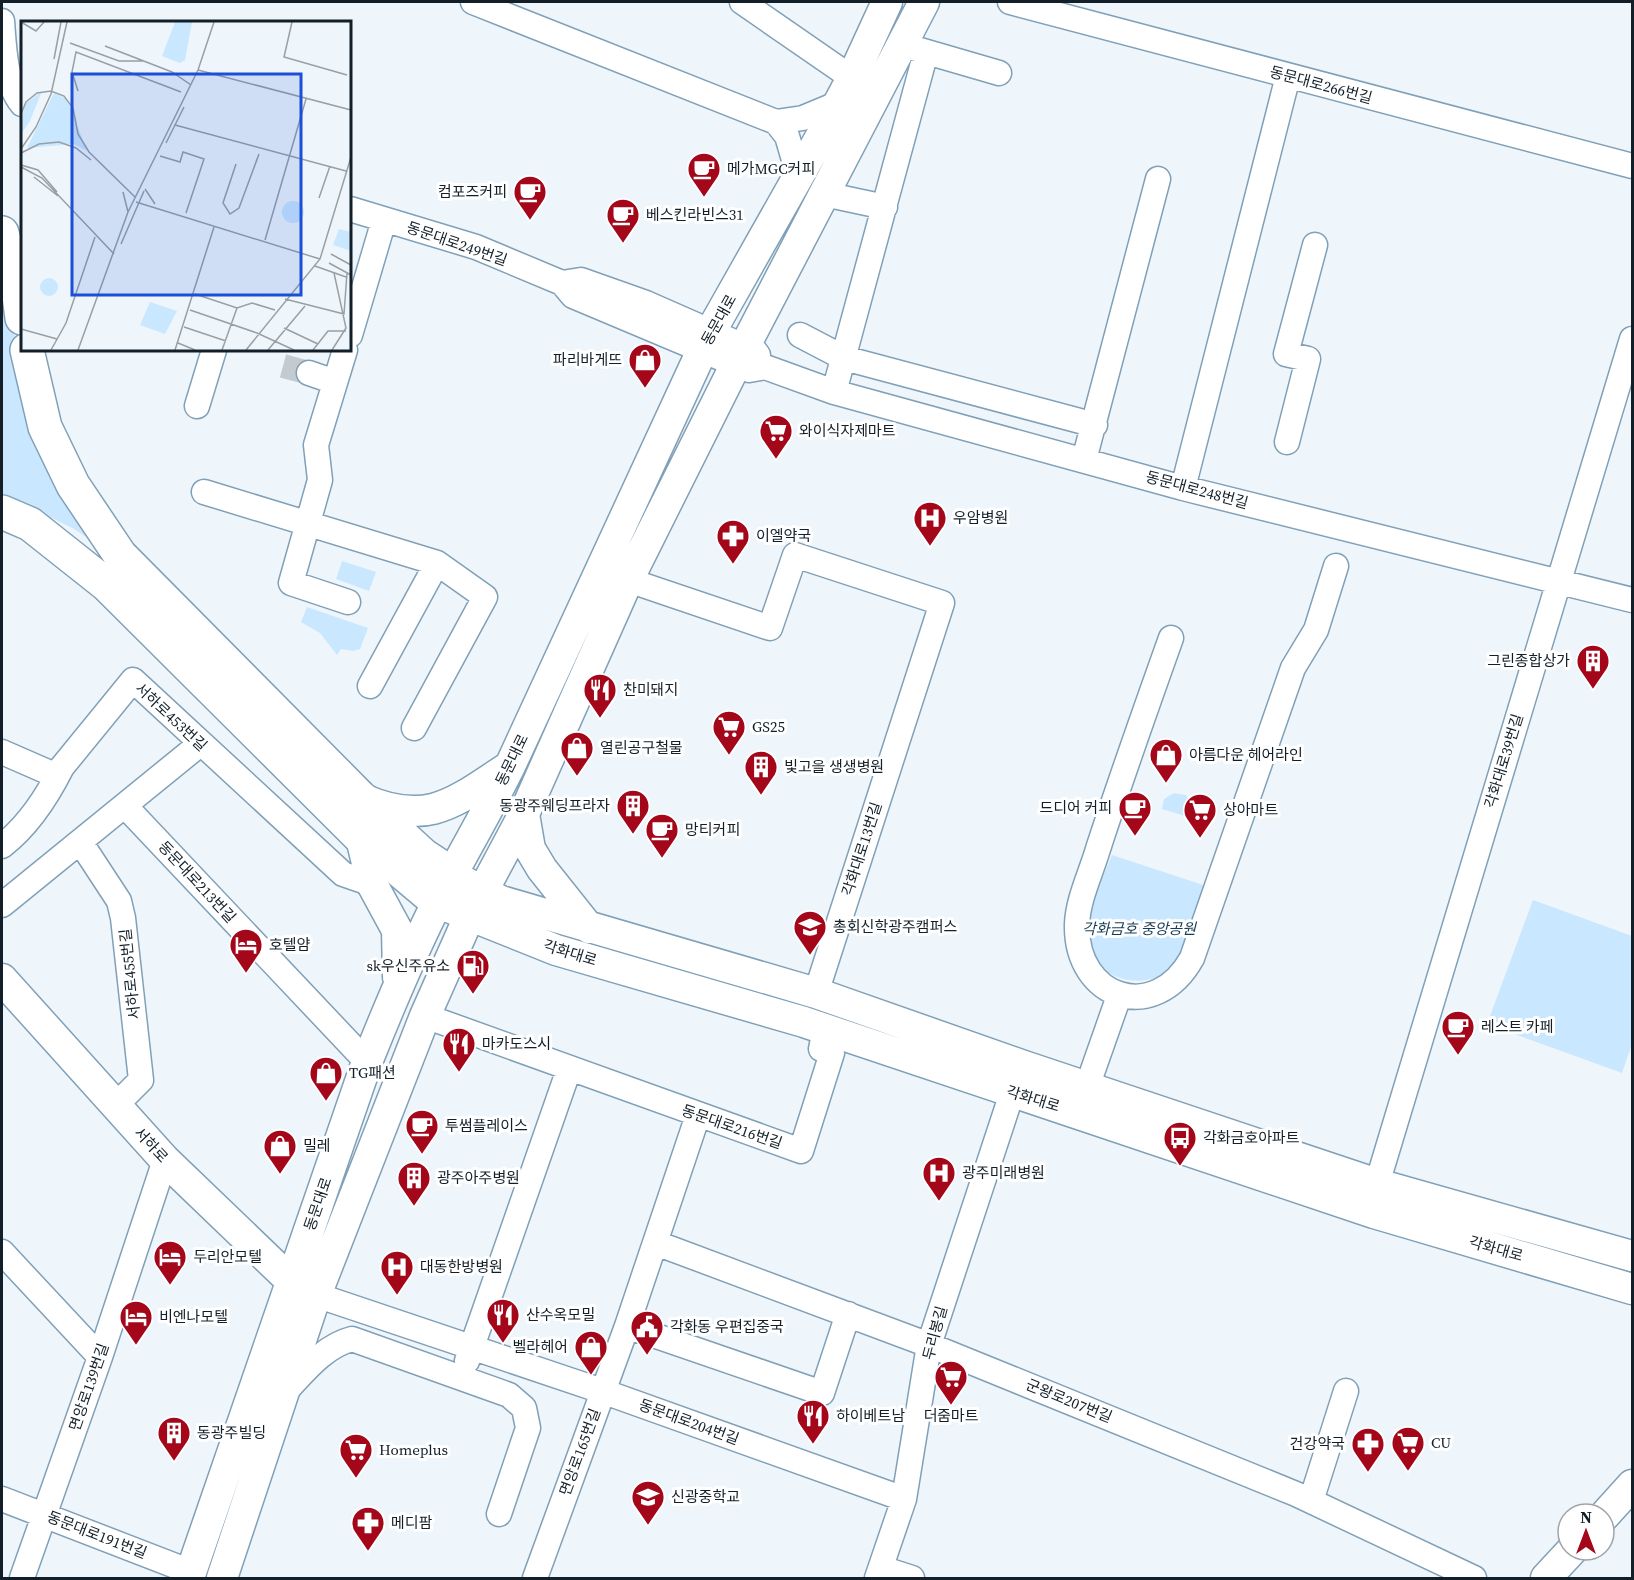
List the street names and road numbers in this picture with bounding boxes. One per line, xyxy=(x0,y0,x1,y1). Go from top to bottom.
street label: 동문대로266번길 xyxy=(1268,61,1375,108)
street label: 동문대로249번길 xyxy=(404,216,510,271)
street label: 동문대로 xyxy=(696,291,741,349)
street label: 동문대로248번길 xyxy=(1144,466,1251,513)
street label: 서하로453번길 xyxy=(131,678,212,756)
street label: 각화대로39번길 xyxy=(1479,711,1528,811)
street label: 동문대로 xyxy=(490,730,533,789)
street label: 각화대로13번길 xyxy=(836,799,887,899)
street label: 동문대로213번길 xyxy=(154,836,241,927)
street label: 서하로455번길 xyxy=(114,927,145,1021)
street label: 각화대로 xyxy=(541,934,600,971)
street label: 각화대로 xyxy=(1004,1080,1063,1117)
street label: 동문대로216번길 xyxy=(679,1099,785,1154)
street label: 서하로 xyxy=(130,1122,173,1167)
street label: 동문대로 xyxy=(299,1174,336,1233)
street label: 각화대로 xyxy=(1467,1231,1526,1266)
street label: 두리봉길 xyxy=(917,1303,952,1362)
street label: 면앙로139번길 xyxy=(64,1340,113,1434)
street label: 군왕로207번길 xyxy=(1023,1374,1116,1427)
street label: 동문대로204번길 xyxy=(636,1394,742,1449)
street label: 면앙로165번길 xyxy=(554,1405,605,1498)
street label: 동문대로191번길 xyxy=(44,1506,150,1563)

